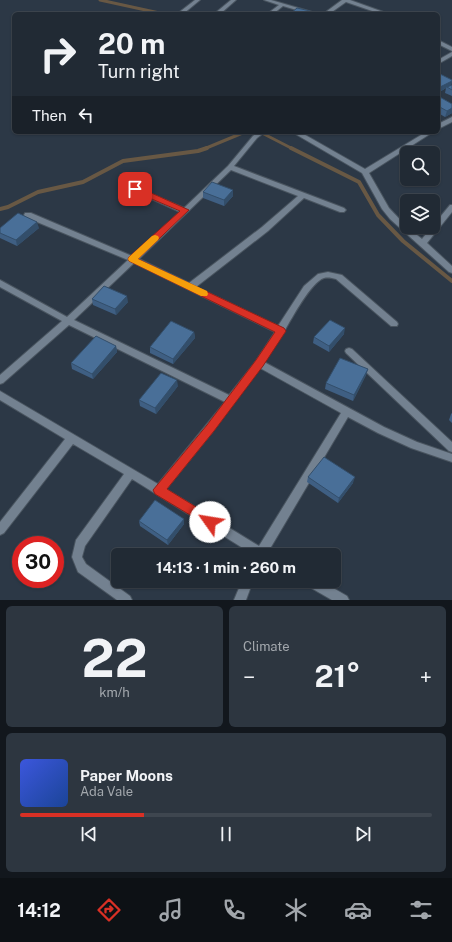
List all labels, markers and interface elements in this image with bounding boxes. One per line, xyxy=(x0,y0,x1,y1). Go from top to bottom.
text: 20 m xyxy=(98,27,165,60)
icon: right xyxy=(32,28,84,80)
text: Turn right xyxy=(98,61,180,82)
icon: left xyxy=(75,104,97,126)
text: Then xyxy=(32,107,67,124)
map controls xyxy=(400,146,440,234)
button: search xyxy=(400,146,440,186)
pin xyxy=(118,172,152,206)
icon: arrive xyxy=(124,178,146,200)
button: layers xyxy=(400,194,440,234)
position arrow xyxy=(189,501,231,543)
speed limit sign: 30 xyxy=(12,536,64,588)
text: 14:13 · 1 min · 260 m xyxy=(156,559,296,576)
text: 22 xyxy=(81,628,148,689)
text: Climate xyxy=(243,639,290,654)
text: 21° xyxy=(314,658,361,694)
text: − xyxy=(243,664,255,690)
text: + xyxy=(420,664,432,690)
text: km/h xyxy=(99,685,130,700)
text: Paper Moons xyxy=(80,767,173,784)
text: Ada Vale xyxy=(80,784,133,799)
icon: previous xyxy=(78,823,100,845)
icon: pause xyxy=(215,823,237,845)
icon: next xyxy=(352,823,374,845)
icon: directions xyxy=(95,896,123,924)
icon: music xyxy=(157,896,185,924)
icon: phone xyxy=(220,896,248,924)
icon: climate xyxy=(282,896,310,924)
icon: car xyxy=(344,896,372,924)
icon: filters xyxy=(407,896,435,924)
text: 14:12 xyxy=(17,900,61,921)

